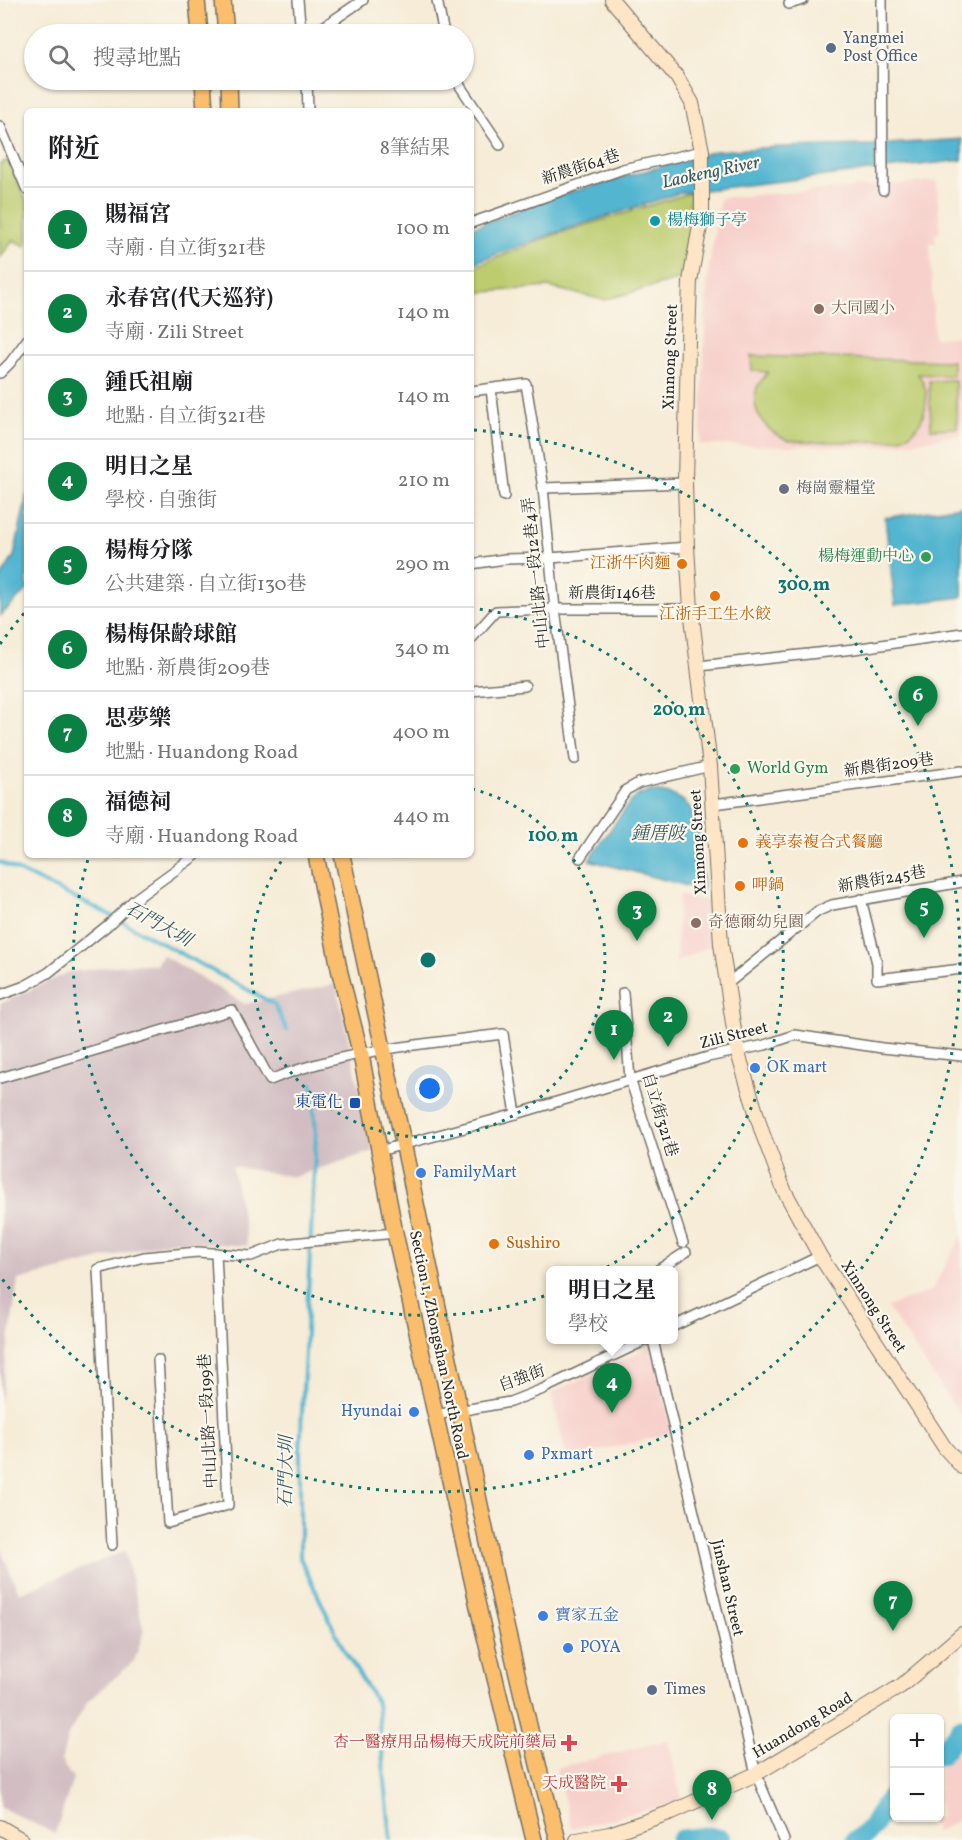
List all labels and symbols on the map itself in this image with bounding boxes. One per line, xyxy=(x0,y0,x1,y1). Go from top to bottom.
place label: Yangmei Post Office xyxy=(843,28,918,68)
marker: Yangmei Post Office xyxy=(824,41,838,55)
street label: 新農街64巷 xyxy=(539,145,623,191)
water label: Laokeng River xyxy=(660,150,762,196)
place label: 楊梅獅子亭 xyxy=(667,210,747,232)
marker: 楊梅獅子亭 xyxy=(648,214,662,228)
place label: 大同國小 xyxy=(831,298,895,320)
marker: 大同國小 xyxy=(812,302,826,316)
street label: Xinnong Street xyxy=(658,303,684,410)
place label: 梅崗靈糧堂 xyxy=(796,478,876,500)
marker: 梅崗靈糧堂 xyxy=(777,482,791,496)
street label: 中山北路一段12巷4弄 xyxy=(518,496,556,650)
place label: 楊梅運動中心 xyxy=(818,546,914,568)
marker: 楊梅運動中心 xyxy=(919,550,933,564)
place label: 江浙牛肉麵 xyxy=(590,553,670,575)
marker: 江浙牛肉麵 xyxy=(675,557,689,571)
text: 300 m xyxy=(778,573,830,598)
street label: 新農街146巷 xyxy=(568,583,656,605)
marker: 江浙手工生水餃 xyxy=(708,589,722,603)
place label: 江浙手工生水餃 xyxy=(659,604,771,626)
pin: 6 xyxy=(898,676,938,726)
text: 200 m xyxy=(653,698,705,723)
street label: 新農街209巷 xyxy=(843,749,935,783)
place label: World Gym xyxy=(747,758,829,780)
marker: World Gym xyxy=(728,762,742,776)
street label: Xinnong Street xyxy=(685,788,713,895)
water label: 鍾厝陂 xyxy=(631,822,688,847)
text: 100 m xyxy=(528,824,578,849)
place label: 義享泰複合式餐廳 xyxy=(755,832,883,854)
marker: 義享泰複合式餐廳 xyxy=(736,836,750,850)
street label: 新農街245巷 xyxy=(836,861,928,899)
place label: 呷鍋 xyxy=(752,875,784,897)
marker: 呷鍋 xyxy=(733,879,747,893)
pin: 5 xyxy=(904,888,944,938)
pin: 3 xyxy=(618,892,656,941)
water label: 石門大圳 xyxy=(120,897,198,955)
place label: 奇德爾幼兒園 xyxy=(708,912,804,934)
marker: 奇德爾幼兒園 xyxy=(689,916,703,930)
centre of rings xyxy=(418,950,438,970)
pin: 2 xyxy=(648,998,688,1047)
pin: 1 xyxy=(594,1010,634,1060)
street label: Zili Street xyxy=(698,1017,771,1055)
place label: OK mart xyxy=(767,1057,828,1079)
marker: OK mart xyxy=(748,1061,762,1075)
street label: 自立街321巷 xyxy=(636,1070,682,1160)
your location xyxy=(415,1074,444,1103)
place label: 東電化 xyxy=(295,1092,343,1114)
marker: 東電化 xyxy=(348,1096,362,1110)
place label: FamilyMart xyxy=(433,1162,517,1184)
marker: FamilyMart xyxy=(414,1166,428,1180)
street label: Section 1, Zhongshan North Road xyxy=(403,1229,473,1461)
place label: Sushiro xyxy=(506,1233,560,1255)
marker: Sushiro xyxy=(487,1237,501,1251)
street label: Xinnong Street xyxy=(835,1257,911,1358)
street label: 中山北路一段199巷 xyxy=(194,1353,224,1489)
street label: 自強街 xyxy=(496,1360,548,1398)
pin: 4 xyxy=(592,1364,632,1413)
place label: Hyundai xyxy=(341,1401,402,1423)
marker: Hyundai xyxy=(407,1405,421,1419)
water label: 石門大圳 xyxy=(274,1433,300,1508)
place label: Pxmart xyxy=(541,1444,593,1466)
marker: Pxmart xyxy=(522,1448,536,1462)
street label: Jinshan Street xyxy=(705,1537,749,1639)
pin: 7 xyxy=(874,1582,912,1631)
place label: 寶家五金 xyxy=(555,1605,619,1627)
marker: 寶家五金 xyxy=(536,1609,550,1623)
place label: POYA xyxy=(580,1637,621,1659)
marker: POYA xyxy=(561,1641,575,1655)
place label: Times xyxy=(664,1679,706,1701)
marker: Times xyxy=(645,1683,659,1697)
street label: Huandong Road xyxy=(749,1687,857,1765)
place label: 杏一醫療用品楊梅天成院前藥局 xyxy=(333,1732,557,1754)
marker: 杏一醫療用品楊梅天成院前藥局 xyxy=(562,1736,576,1750)
pin: 8 xyxy=(692,1770,732,1820)
place label: 天成醫院 xyxy=(542,1773,606,1795)
marker: 天成醫院 xyxy=(610,1775,628,1793)

